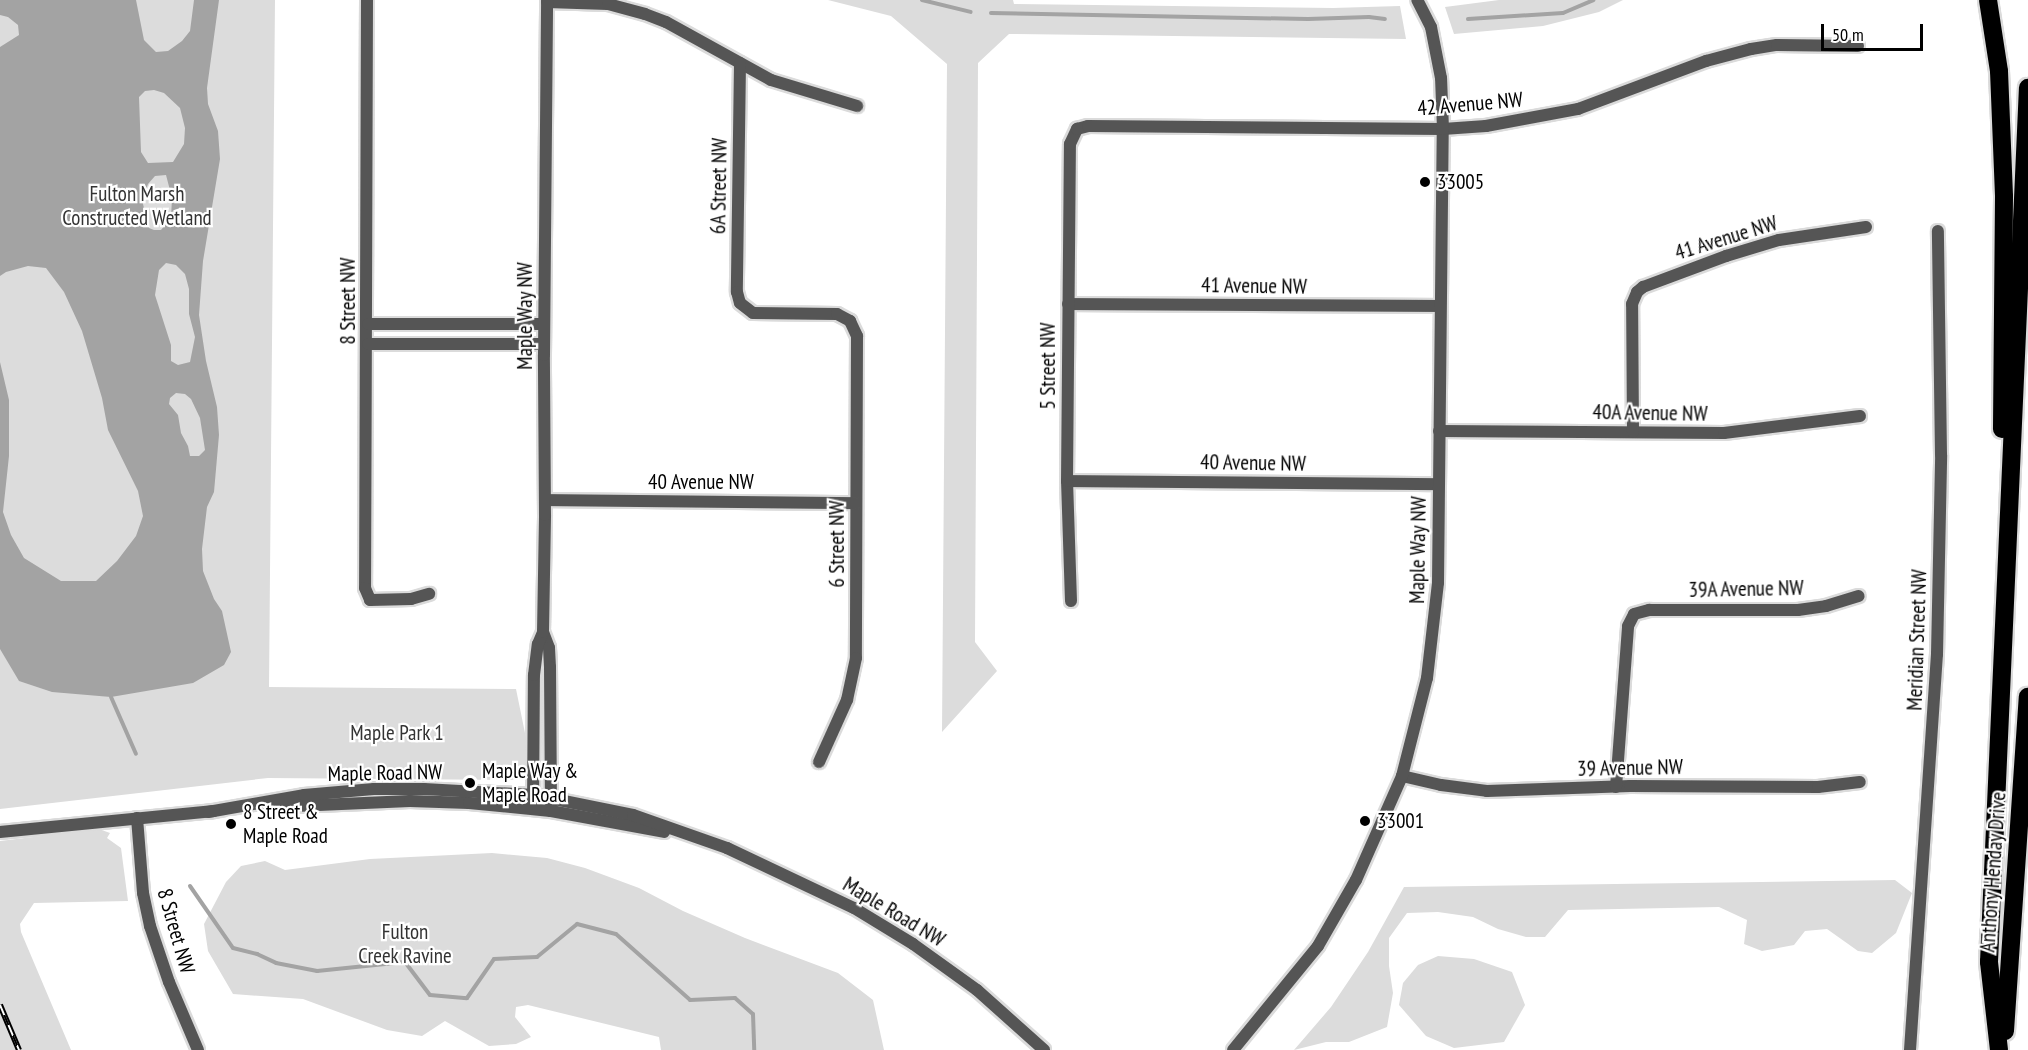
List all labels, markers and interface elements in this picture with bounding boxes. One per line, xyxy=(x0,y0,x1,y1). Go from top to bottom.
scale bar xyxy=(1824,12,1926,50)
text: 50 m xyxy=(1832,23,1864,46)
street label: 42 Avenue NW xyxy=(1416,87,1524,121)
street label: 6A Street NW xyxy=(706,137,732,235)
place label: 33005 xyxy=(1437,169,1484,195)
marker: 33005 xyxy=(1418,175,1432,189)
park label: Fulton Marsh Constructed Wetland xyxy=(62,181,212,231)
street label: 41 Avenue NW xyxy=(1671,210,1781,266)
street label: 8 Street NW xyxy=(335,257,361,345)
street label: Maple Way NW xyxy=(512,262,538,370)
street label: 41 Avenue NW xyxy=(1201,272,1307,300)
street label: 5 Street NW xyxy=(1035,322,1061,410)
street label: 40A Avenue NW xyxy=(1592,399,1708,427)
street label: 40 Avenue NW xyxy=(1200,449,1306,477)
street label: 40 Avenue NW xyxy=(648,469,754,495)
street label: Maple Way NW xyxy=(1404,496,1432,604)
street label: 6 Street NW xyxy=(824,500,850,588)
street label: Meridian Street NW xyxy=(1902,569,1932,711)
street label: 39A Avenue NW xyxy=(1688,575,1804,603)
park label: Maple Park 1 xyxy=(350,720,444,746)
street label: 39 Avenue NW xyxy=(1577,754,1683,782)
place label: Maple Way & Maple Road xyxy=(482,758,579,808)
street label: Maple Road NW xyxy=(327,759,443,787)
marker: Maple Way & Maple Road xyxy=(463,776,477,790)
street label: Anthony Henday Drive xyxy=(1975,790,2011,954)
place label: 8 Street & Maple Road xyxy=(243,799,328,849)
place label: 33001 xyxy=(1377,808,1424,834)
marker: 33001 xyxy=(1358,814,1372,828)
marker: 8 Street & Maple Road xyxy=(224,817,238,831)
street label: Maple Road NW xyxy=(838,872,950,952)
street label: 8 Street NW xyxy=(152,886,200,976)
park label: Fulton Creek Ravine xyxy=(358,919,452,969)

